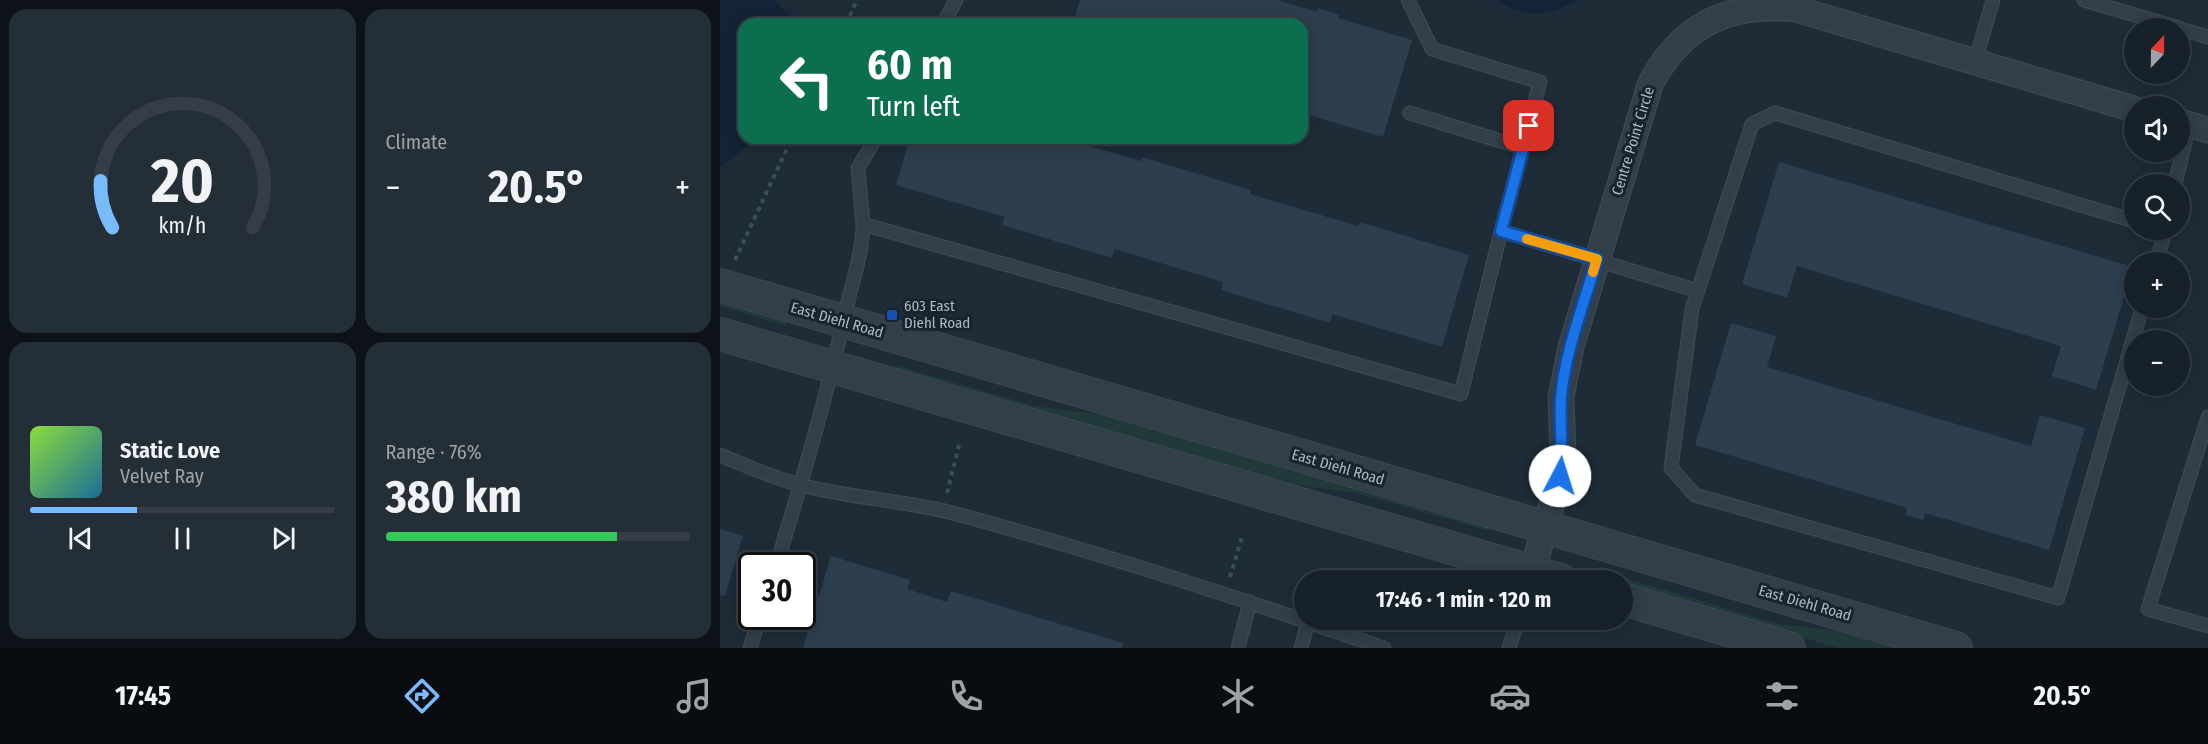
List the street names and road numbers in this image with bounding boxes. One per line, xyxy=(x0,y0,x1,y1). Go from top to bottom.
street label: Centre Point Circle xyxy=(1608,85,1658,197)
street label: East Diehl Road xyxy=(789,298,885,342)
street label: East Diehl Road xyxy=(1290,445,1386,489)
street label: East Diehl Road xyxy=(1757,581,1853,625)

